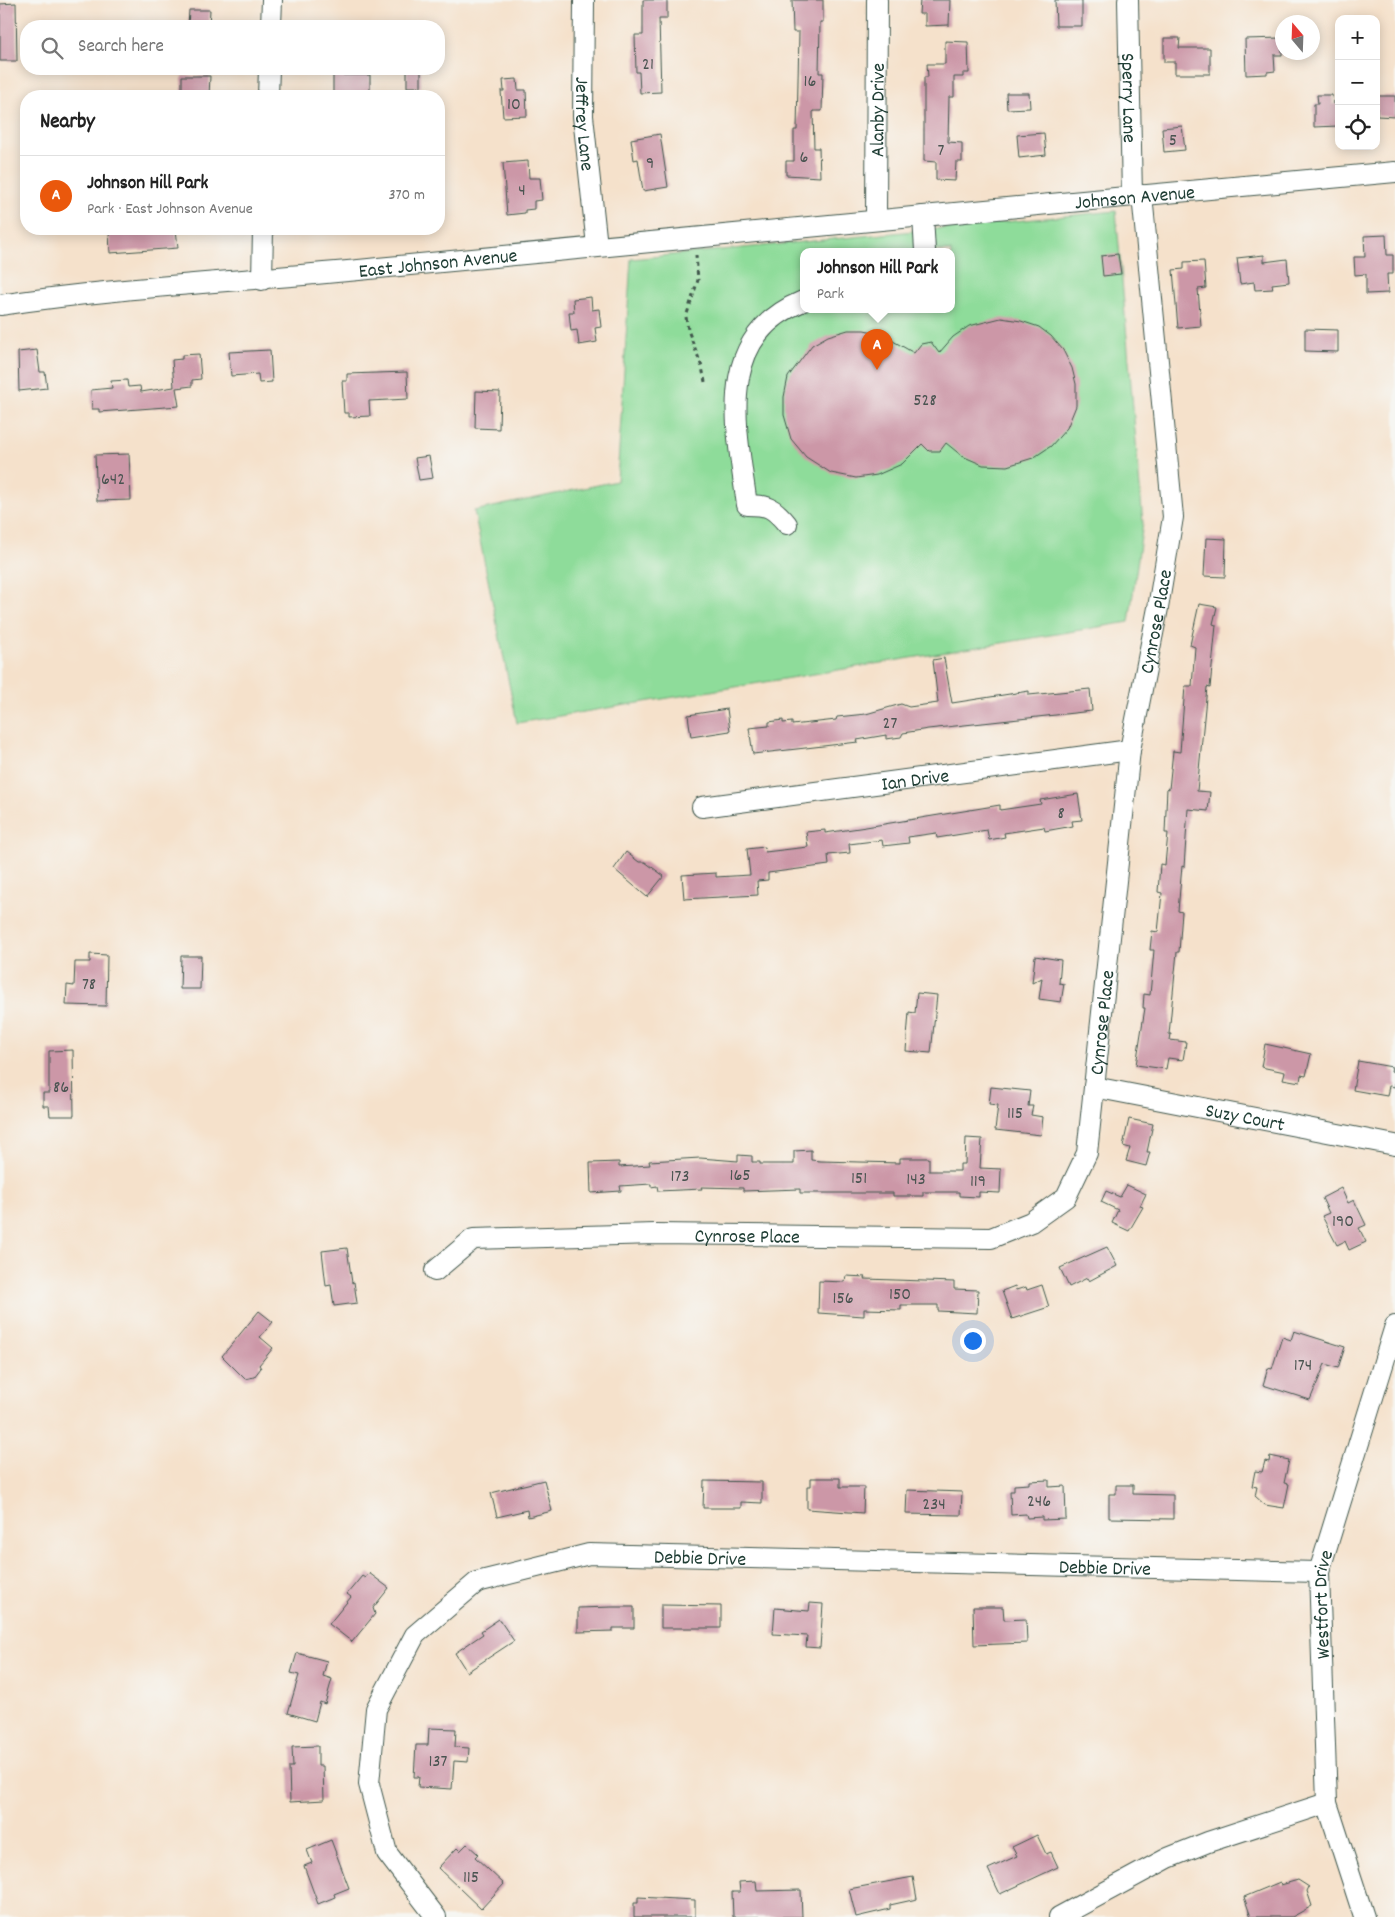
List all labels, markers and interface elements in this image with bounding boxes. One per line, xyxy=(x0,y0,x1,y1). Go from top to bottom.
north arrow xyxy=(1275,15,1320,60)
map controls xyxy=(1335,15,1380,150)
button: + xyxy=(1335,15,1380,60)
search box xyxy=(20,20,445,75)
icon: search xyxy=(38,34,66,62)
text: Search here xyxy=(78,34,164,61)
house number: 21 xyxy=(642,53,654,78)
street label: Sperry Lane xyxy=(1112,53,1142,144)
button: − xyxy=(1335,60,1380,105)
street label: Alanby Drive xyxy=(865,63,894,157)
house number: 16 xyxy=(804,70,816,95)
street label: Jeffrey Lane xyxy=(566,77,600,173)
house number: 10 xyxy=(507,93,521,118)
button: locate xyxy=(1335,105,1380,150)
text: Nearby xyxy=(40,108,95,138)
house number: 5 xyxy=(1169,129,1177,154)
house number: 7 xyxy=(938,139,945,164)
house number: 6 xyxy=(800,146,808,171)
house number: 9 xyxy=(646,152,654,177)
text: Johnson Hill Park xyxy=(87,171,208,198)
house number: 4 xyxy=(518,179,526,204)
street label: Johnson Avenue xyxy=(1074,180,1196,219)
text: A xyxy=(52,184,60,207)
text: 370 m xyxy=(388,184,425,207)
text: Park · East Johnson Avenue xyxy=(87,198,253,221)
street label: East Johnson Avenue xyxy=(357,243,519,287)
popup xyxy=(800,248,955,313)
text: Johnson Hill Park xyxy=(817,256,938,283)
text: Park xyxy=(817,283,844,306)
pin: A xyxy=(861,329,893,370)
house number: 528 xyxy=(913,389,937,414)
house number: 642 xyxy=(101,468,125,493)
street label: Cynrose Place xyxy=(1134,567,1181,676)
house number: 27 xyxy=(883,712,897,737)
street label: Ian Drive xyxy=(880,763,951,800)
house number: 8 xyxy=(1057,802,1065,827)
street label: Cynrose Place xyxy=(1084,969,1123,1077)
house number: 78 xyxy=(82,973,96,998)
house number: 86 xyxy=(53,1076,69,1101)
street label: Suzy Court xyxy=(1203,1098,1287,1140)
house number: 115 xyxy=(1007,1102,1023,1127)
house number: 165 xyxy=(729,1164,751,1189)
house number: 173 xyxy=(671,1165,689,1190)
house number: 151 xyxy=(851,1167,867,1192)
house number: 143 xyxy=(906,1168,926,1193)
house number: 119 xyxy=(970,1170,986,1195)
house number: 190 xyxy=(1332,1210,1354,1235)
street label: Cynrose Place xyxy=(694,1223,800,1253)
house number: 150 xyxy=(889,1283,911,1308)
house number: 156 xyxy=(832,1287,854,1312)
your location xyxy=(960,1328,986,1354)
house number: 174 xyxy=(1294,1354,1312,1379)
house number: 246 xyxy=(1027,1490,1051,1515)
house number: 234 xyxy=(922,1493,946,1518)
street label: Debbie Drive xyxy=(654,1545,747,1575)
street label: Westfort Drive xyxy=(1308,1547,1342,1659)
street label: Debbie Drive xyxy=(1058,1555,1151,1585)
house number: 137 xyxy=(429,1750,448,1775)
house number: 115 xyxy=(463,1866,479,1891)

